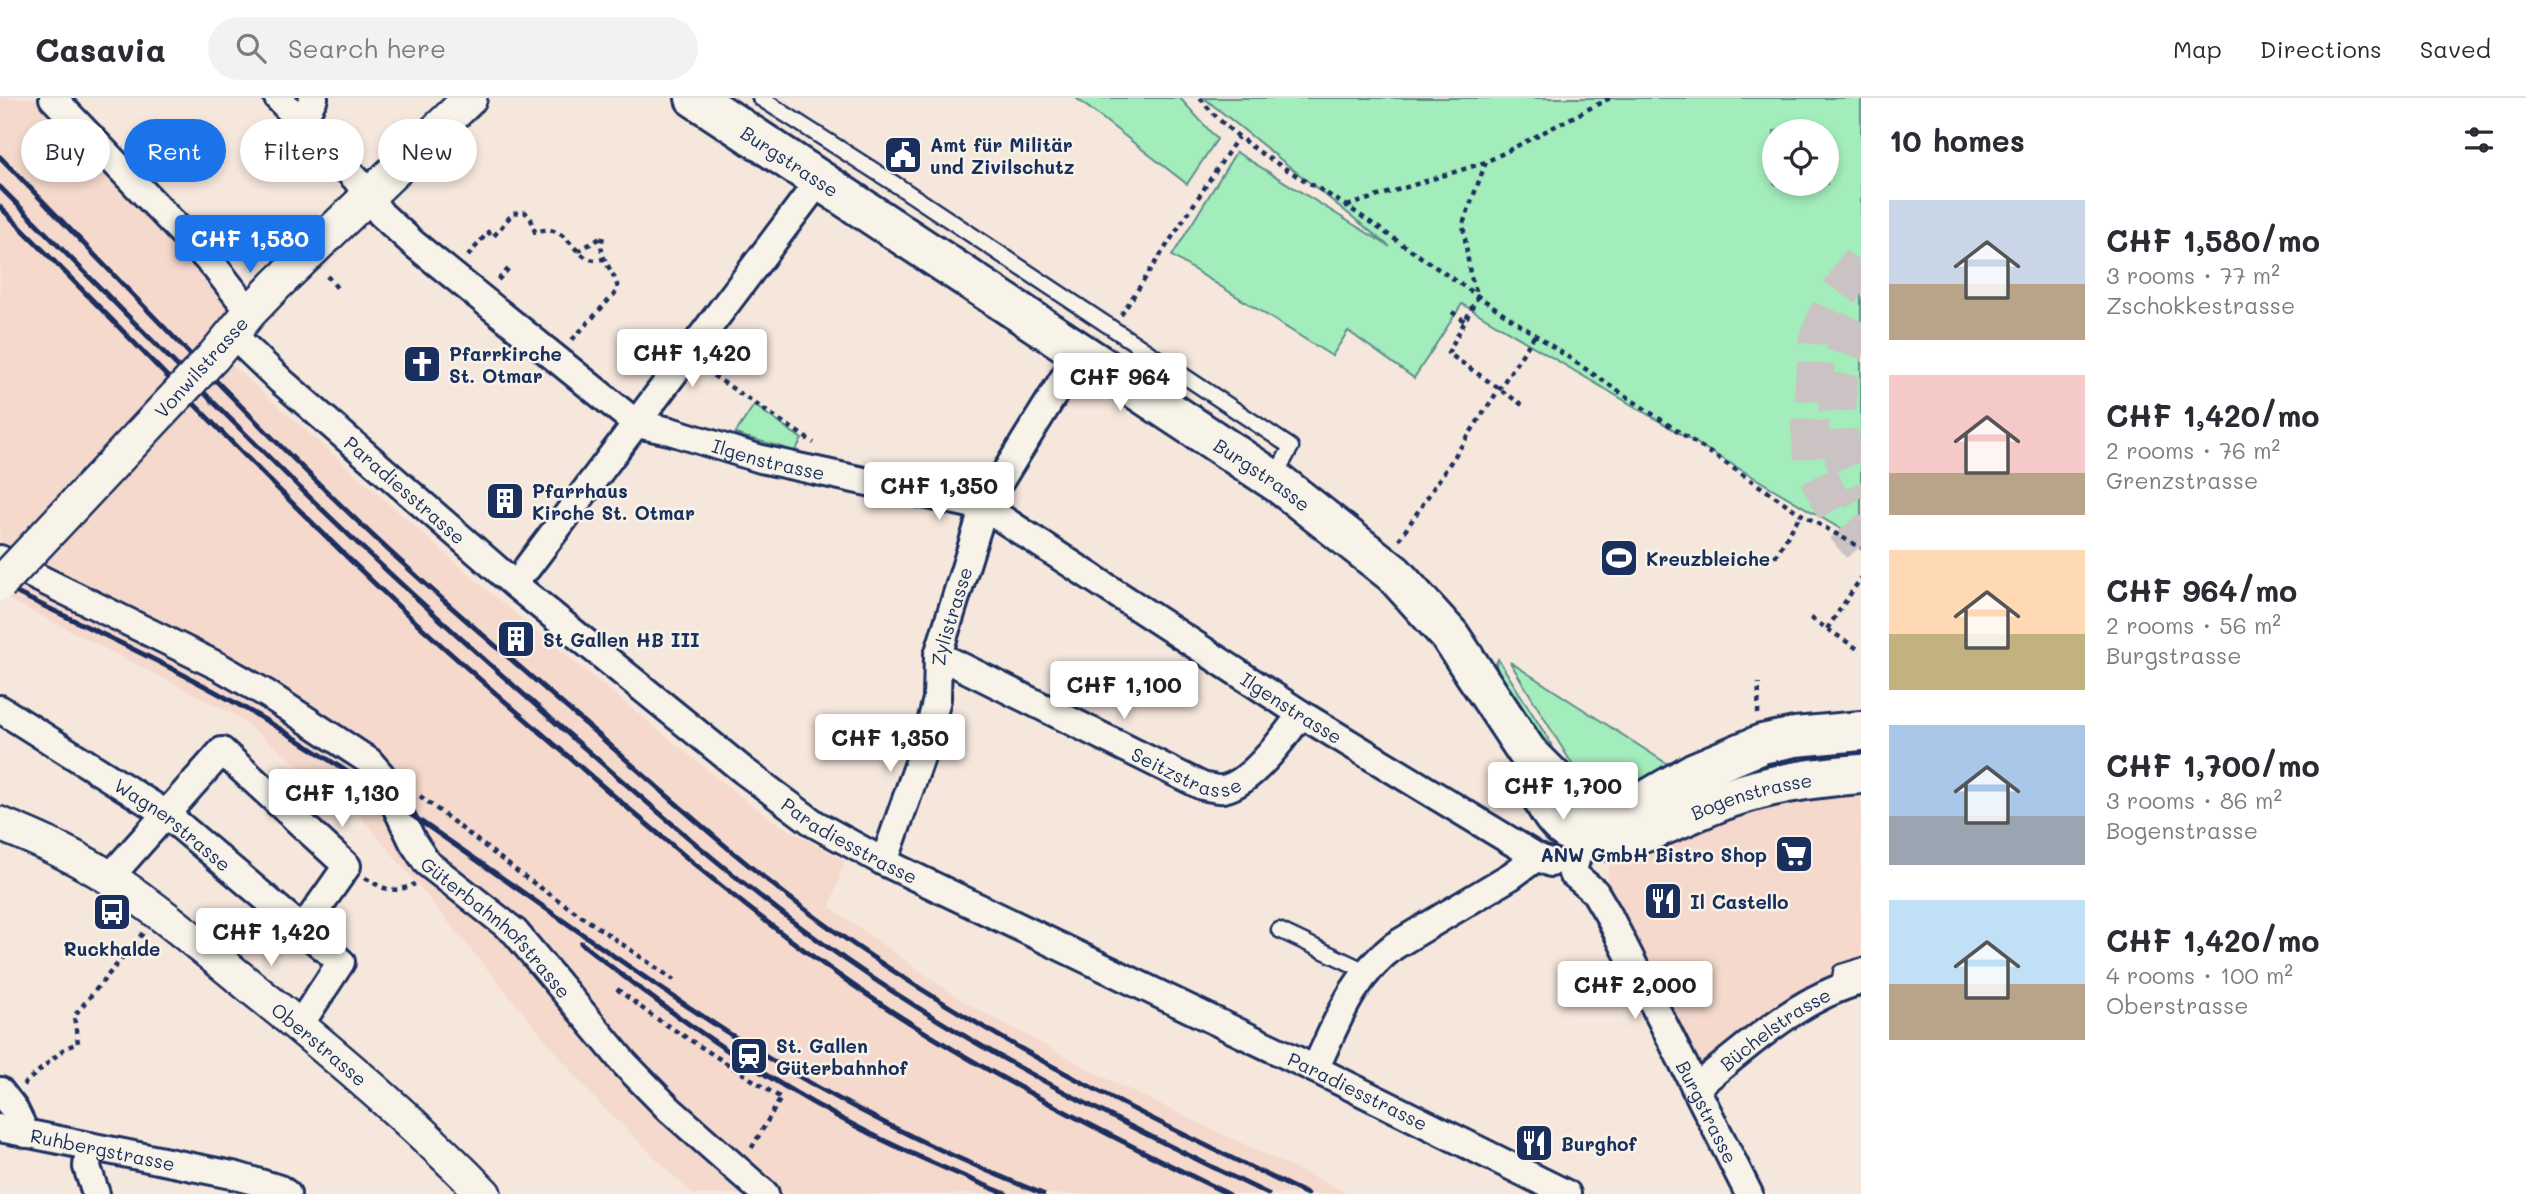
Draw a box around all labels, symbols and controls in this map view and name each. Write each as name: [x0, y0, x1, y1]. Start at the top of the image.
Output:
search box: [208, 17, 698, 80]
text: Casavia: [35, 27, 166, 70]
icon: search: [232, 29, 270, 67]
text: Search here: [288, 31, 446, 65]
text: Map: [2173, 33, 2222, 64]
text: Directions: [2260, 33, 2382, 64]
text: Saved: [2420, 33, 2491, 64]
chip: Buy: [21, 119, 110, 182]
chip: Rent: [124, 119, 226, 182]
chip: Filters: [240, 119, 364, 182]
chip: New: [378, 119, 477, 182]
map controls: [1762, 119, 1839, 196]
button: locate: [1762, 119, 1839, 196]
street label: Burgstrasse: [736, 120, 844, 202]
text: 10 homes: [1889, 120, 2025, 160]
icon: filters: [2460, 121, 2498, 159]
place label: Amt für Militär und Zivilschutz: [930, 132, 1075, 179]
public building icon: Amt für Militär und Zivilschutz: [882, 134, 924, 176]
pin: CHF 1,580: [170, 216, 330, 275]
text: CHF 1,580/mo: [2106, 220, 2320, 260]
text: CHF 1,580: [191, 223, 309, 253]
icon: home: [1945, 228, 2029, 312]
text: 3 rooms · 77 m²: [2106, 260, 2280, 290]
text: Zschokkestrasse: [2106, 290, 2295, 320]
street label: Vonwilstrasse: [149, 311, 253, 423]
pin: CHF 1,420: [612, 330, 772, 389]
text: CHF 1,420: [633, 337, 751, 367]
place label: Pfarrkirche St. Otmar: [449, 341, 562, 388]
church icon: Pfarrkirche St. Otmar: [401, 343, 443, 385]
pin: CHF 964: [1055, 354, 1185, 413]
text: CHF 964: [1070, 361, 1170, 391]
text: CHF 1,420/mo: [2106, 395, 2320, 435]
icon: home: [1945, 403, 2029, 487]
street label: Paradiesstrasse: [340, 430, 471, 549]
street label: Ilgenstrasse: [709, 432, 827, 485]
street label: Burgstrasse: [1210, 432, 1316, 516]
text: 2 rooms · 76 m²: [2106, 435, 2280, 465]
pin: CHF 1,350: [859, 462, 1019, 522]
text: Grenzstrasse: [2106, 465, 2258, 495]
text: CHF 1,350: [880, 470, 998, 500]
place label: Pfarrhaus Kirche St. Otmar: [532, 478, 695, 525]
building icon: Pfarrhaus Kirche St. Otmar: [484, 480, 526, 522]
sports icon: Kreuzbleiche: [1598, 537, 1640, 579]
place label: Kreuzbleiche: [1646, 546, 1770, 571]
street label: Zylistrasse: [925, 564, 977, 666]
text: CHF 964/mo: [2106, 570, 2297, 610]
icon: home: [1945, 578, 2029, 662]
text: 2 rooms · 56 m²: [2106, 610, 2281, 640]
building icon: St Gallen HB III: [495, 618, 537, 660]
place label: St Gallen HB III: [543, 627, 700, 652]
text: Burgstrasse: [2106, 640, 2242, 670]
pin: CHF 1,100: [1044, 662, 1204, 721]
street label: Ilgenstrasse: [1236, 666, 1347, 749]
text: CHF 1,100: [1066, 669, 1182, 699]
pin: CHF 1,350: [810, 714, 970, 774]
text: CHF 1,350: [831, 722, 949, 752]
street label: Seitzstrasse: [1128, 741, 1246, 802]
text: CHF 1,700/mo: [2106, 745, 2320, 785]
icon: home: [1945, 753, 2029, 837]
pin: CHF 1,700: [1483, 762, 1643, 822]
street label: Bogenstrasse: [1687, 766, 1814, 825]
pin: CHF 1,130: [262, 770, 422, 829]
text: CHF 1,700: [1504, 770, 1622, 800]
street label: Wagnerstrasse: [110, 772, 237, 876]
text: CHF 1,130: [285, 777, 399, 807]
text: 3 rooms · 86 m²: [2106, 785, 2282, 815]
street label: Paradiesstrasse: [777, 791, 922, 889]
text: Bogenstrasse: [2106, 815, 2258, 845]
supermarket icon: ANW GmbH Bistro Shop: [1773, 833, 1815, 875]
place label: ANW GmbH Bistro Shop: [1540, 842, 1767, 867]
street label: Güterbahnhofstrasse: [416, 851, 577, 1003]
restaurant icon: Il Castello: [1642, 880, 1684, 922]
place label: Il Castello: [1690, 889, 1789, 914]
bus stop icon: Ruckhalde: [91, 891, 133, 933]
pin: CHF 1,420: [191, 908, 351, 968]
text: CHF 1,420: [212, 916, 330, 946]
text: CHF 1,420/mo: [2106, 920, 2320, 960]
icon: home: [1945, 928, 2029, 1012]
place label: Ruckhalde: [64, 936, 160, 961]
text: 4 rooms · 100 m²: [2106, 960, 2293, 990]
pin: CHF 2,000: [1555, 962, 1715, 1021]
text: CHF 2,000: [1574, 969, 1696, 999]
street label: Büchelstrasse: [1714, 981, 1834, 1076]
text: Oberstrasse: [2106, 990, 2248, 1020]
street label: Oberstrasse: [267, 996, 373, 1091]
place label: St. Gallen Güterbahnhof: [776, 1033, 908, 1080]
station icon: St. Gallen Güterbahnhof: [728, 1035, 770, 1077]
street label: Paradiesstrasse: [1284, 1045, 1432, 1136]
street label: Burgstrasse: [1671, 1056, 1744, 1167]
street label: Ruhbergstrasse: [28, 1122, 177, 1176]
restaurant icon: Burghof: [1513, 1122, 1555, 1164]
place label: Burghof: [1561, 1131, 1637, 1156]

